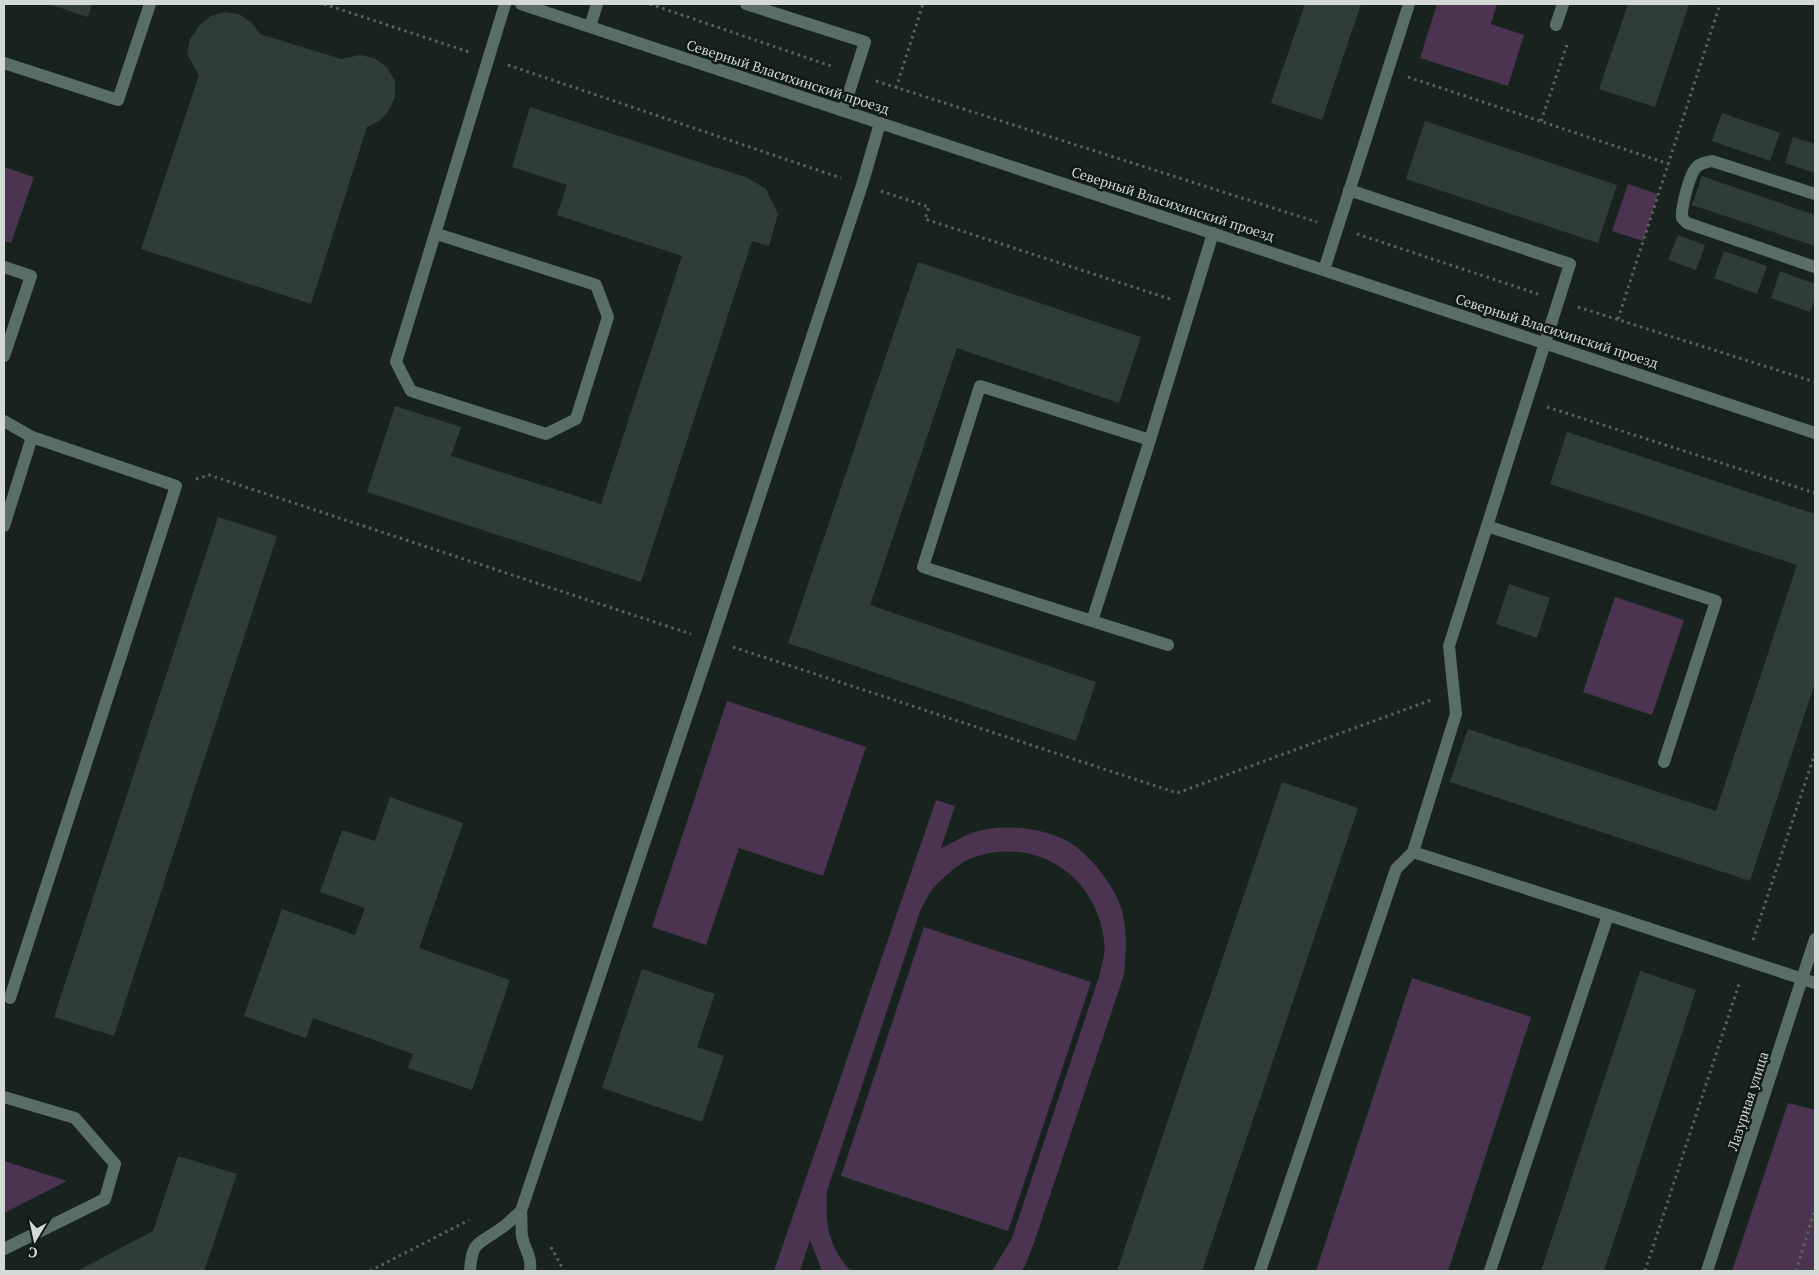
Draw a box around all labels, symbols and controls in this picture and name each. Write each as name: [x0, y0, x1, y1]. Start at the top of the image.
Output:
street label: Северный Власихинский проезд: [684, 35, 892, 118]
street label: Северный Власихинский проезд: [1069, 162, 1277, 245]
street label: Северный Власихинский проезд: [1453, 289, 1661, 372]
street label: Лазурная улица: [1722, 1049, 1772, 1154]
north arrow: [10, 1215, 60, 1265]
text: С: [27, 1243, 39, 1263]

